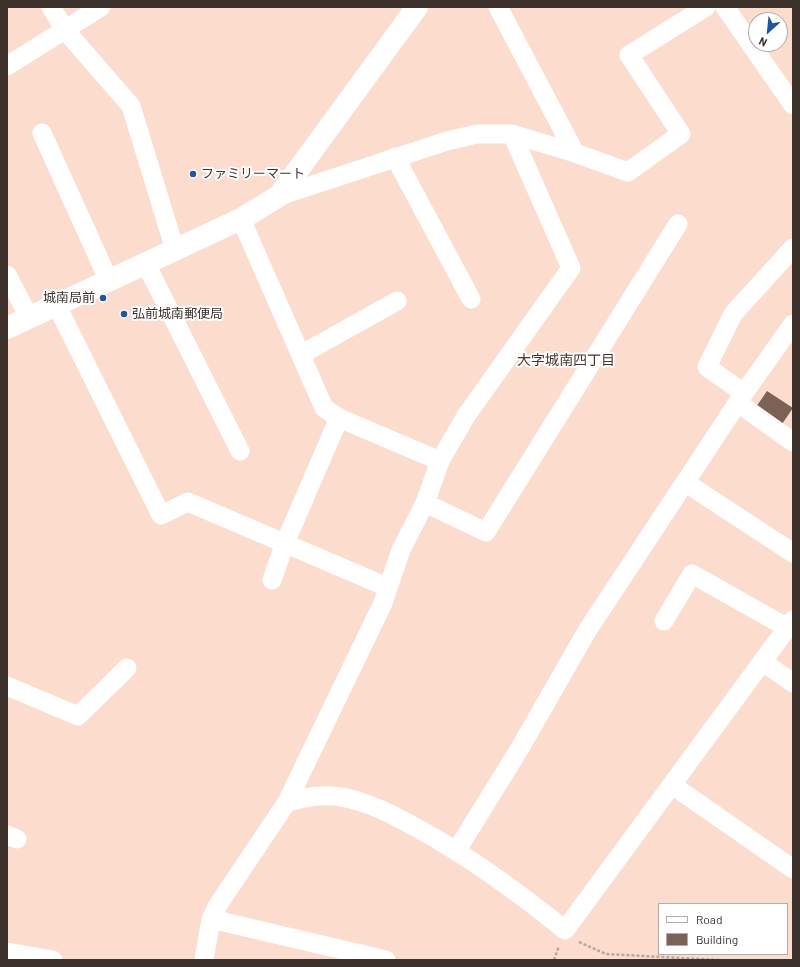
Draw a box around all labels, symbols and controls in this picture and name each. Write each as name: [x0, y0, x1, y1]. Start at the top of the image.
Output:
north arrow: [748, 12, 788, 52]
text: N: [757, 35, 769, 50]
place label: ファミリーマート: [201, 166, 305, 182]
marker: ファミリーマート: [188, 169, 198, 179]
place label: 城南局前: [43, 290, 95, 306]
marker: 城南局前: [98, 293, 108, 303]
place label: 弘前城南郵便局: [132, 306, 223, 322]
marker: 弘前城南郵便局: [119, 309, 129, 319]
district label: 大字城南四丁目: [517, 352, 615, 368]
legend: [658, 903, 788, 955]
text: Road: [696, 912, 723, 926]
text: Building: [696, 932, 738, 946]

